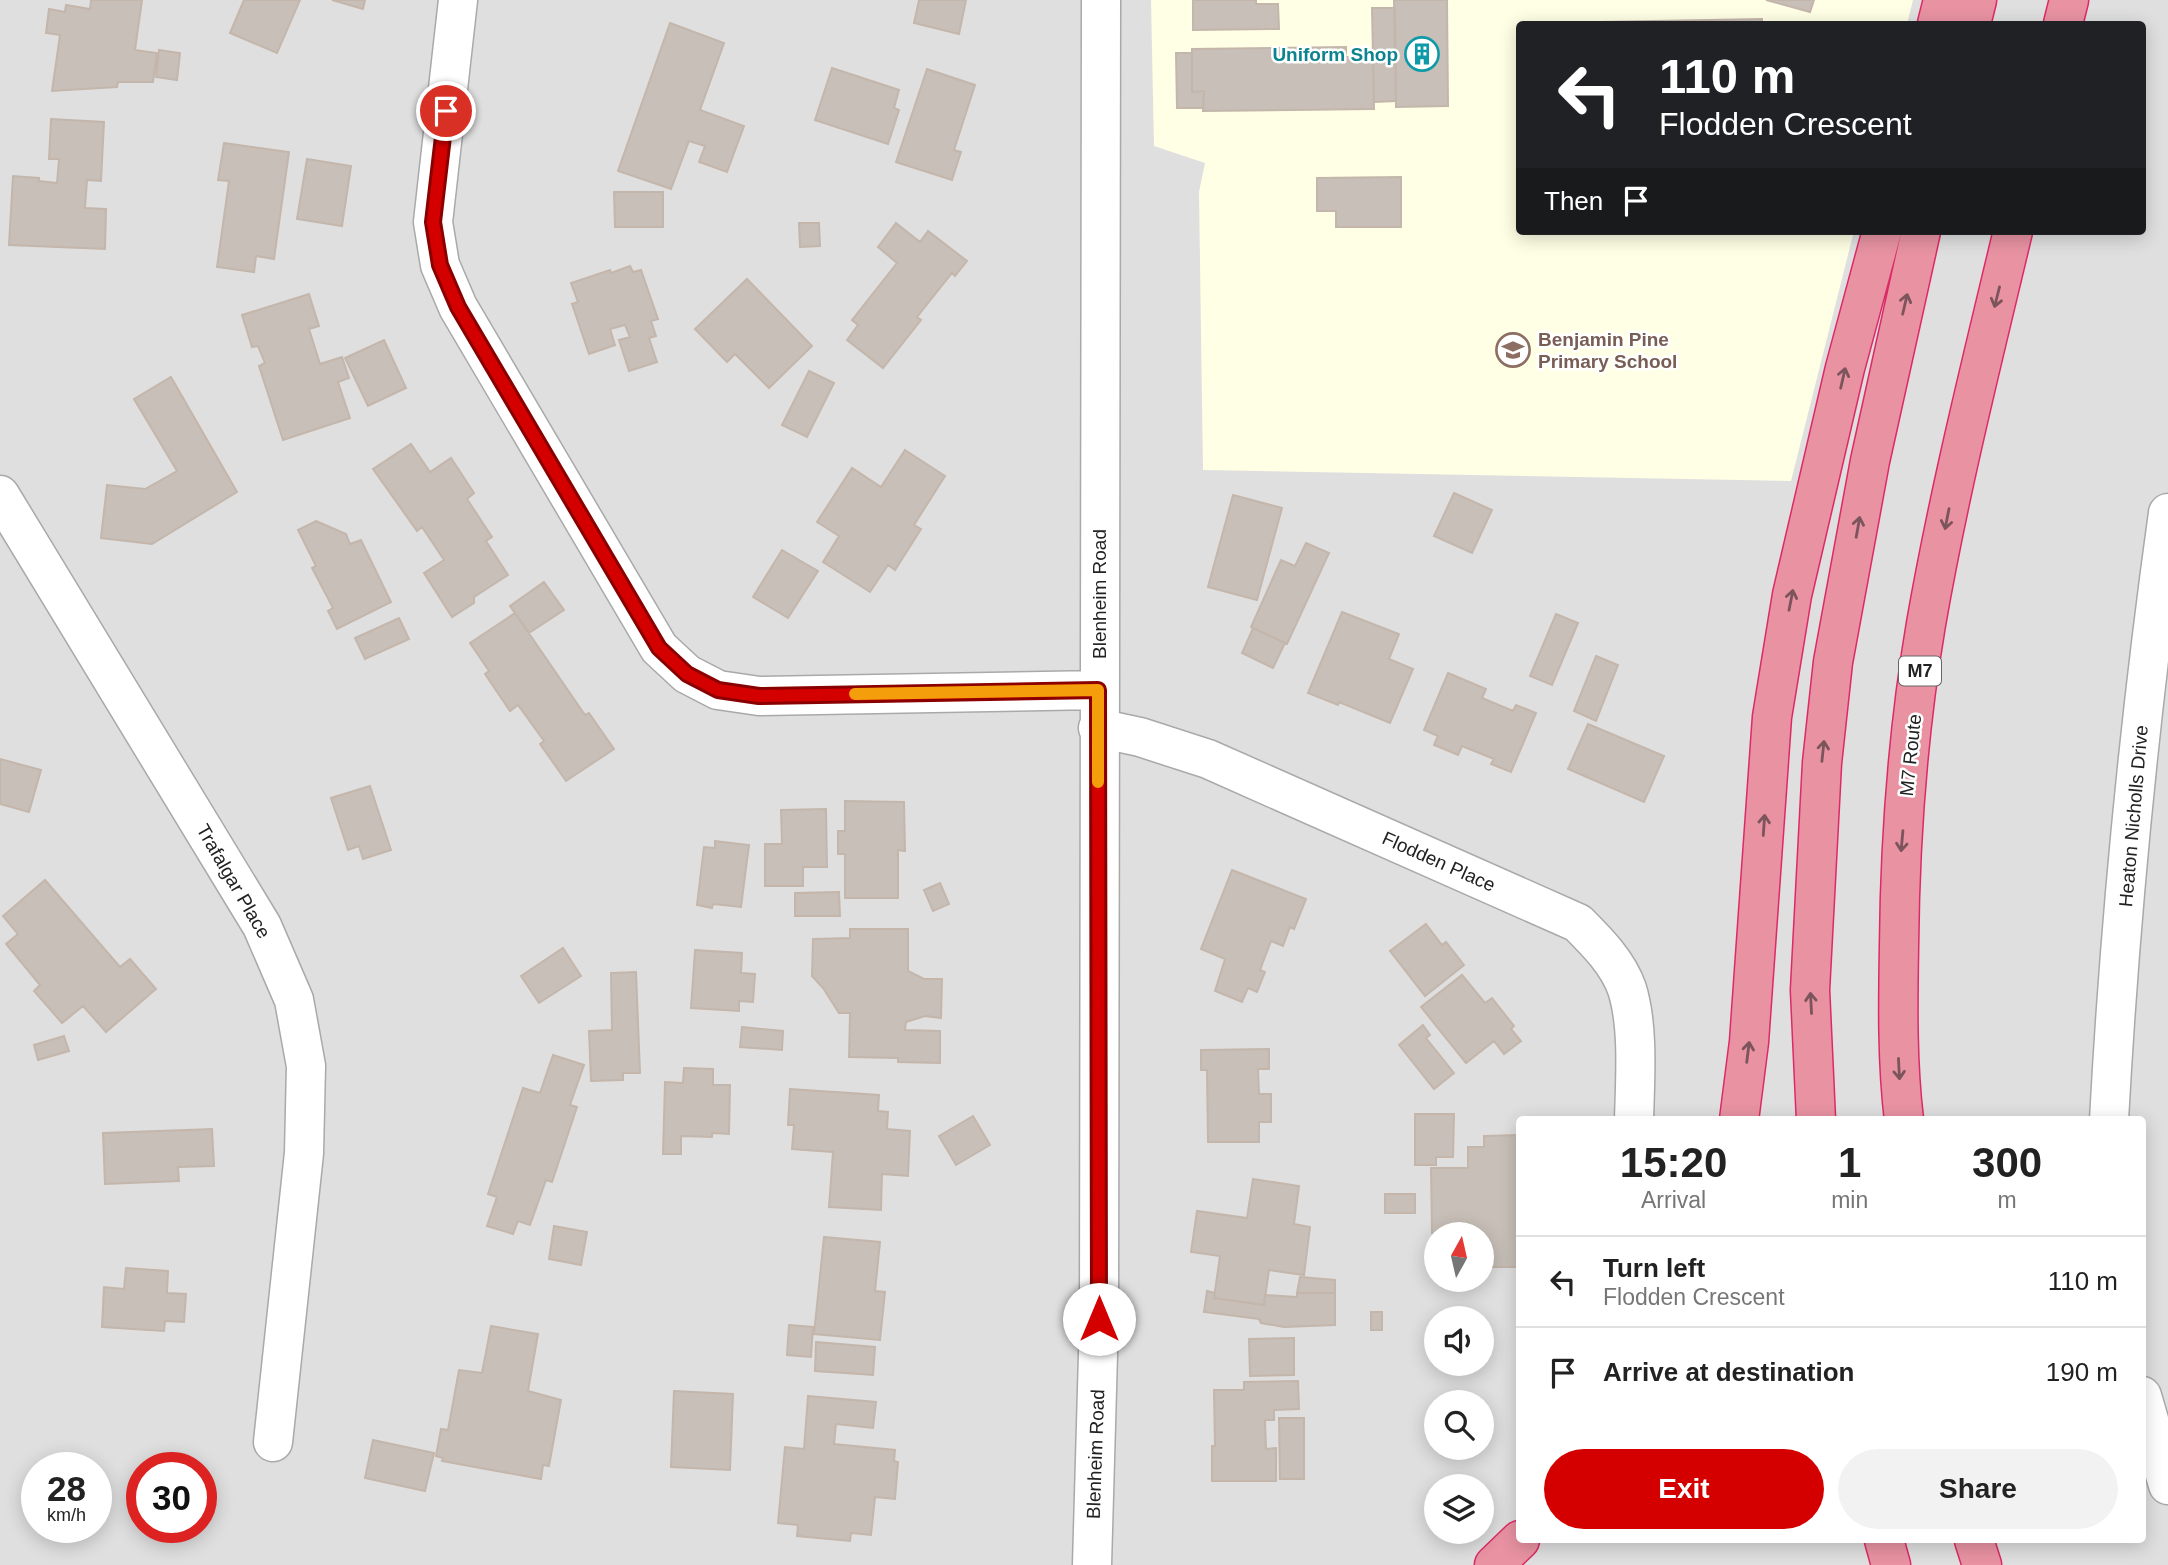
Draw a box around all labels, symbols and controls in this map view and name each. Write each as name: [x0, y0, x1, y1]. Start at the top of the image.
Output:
building icon: Uniform Shop: [1403, 35, 1441, 73]
place label: Uniform Shop: [1272, 44, 1398, 65]
icon: left: [1544, 49, 1635, 140]
text: 110 m: [1659, 49, 1795, 103]
pin: [416, 81, 476, 141]
icon: arrive: [427, 92, 465, 130]
text: Flodden Crescent: [1659, 106, 1912, 142]
icon: arrive: [1617, 182, 1655, 220]
text: Then: [1544, 186, 1603, 216]
one-way arrow: [1990, 285, 2003, 308]
one-way arrow: [1898, 293, 1912, 316]
place label: Benjamin Pine Primary School: [1538, 329, 1677, 372]
school or university icon: Benjamin Pine Primary School: [1494, 331, 1532, 369]
one-way arrow: [1836, 367, 1850, 390]
one-way arrow: [1940, 507, 1954, 530]
one-way arrow: [1852, 516, 1865, 539]
street label: Blenheim Road: [1089, 529, 1110, 659]
one-way arrow: [1785, 589, 1799, 612]
road number: M7: [1899, 656, 1941, 686]
street label: M7 Route: [1896, 713, 1925, 797]
street label: Heaton Nicholls Drive: [2115, 724, 2152, 908]
one-way arrow: [1817, 740, 1830, 763]
one-way arrow: [1758, 815, 1771, 837]
street label: Trafalgar Place: [192, 821, 275, 942]
street label: Flodden Place: [1379, 827, 1499, 896]
one-way arrow: [1895, 829, 1908, 852]
one-way arrow: [1804, 992, 1817, 1015]
one-way arrow: [1741, 1041, 1754, 1064]
one-way arrow: [1892, 1057, 1905, 1080]
text: 15:20: [1620, 1139, 1727, 1186]
text: 1: [1838, 1139, 1861, 1186]
text: 300: [1972, 1139, 2042, 1186]
text: Arrival: [1641, 1187, 1706, 1213]
text: min: [1831, 1187, 1868, 1213]
text: m: [1998, 1187, 2017, 1213]
north arrow: [1424, 1222, 1494, 1292]
map controls: [1424, 1222, 1494, 1544]
text: Turn left: [1603, 1253, 1705, 1283]
icon: left: [1544, 1263, 1582, 1301]
text: 110 m: [2048, 1266, 2118, 1296]
position arrow: [1062, 1282, 1136, 1356]
text: Flodden Crescent: [1603, 1284, 1785, 1310]
button: sound: [1424, 1306, 1494, 1376]
icon: arrive: [1544, 1354, 1582, 1392]
text: Arrive at destination: [1603, 1357, 1854, 1387]
text: 190 m: [2046, 1357, 2118, 1387]
street label: Blenheim Road: [1083, 1389, 1108, 1519]
button: search: [1424, 1390, 1494, 1460]
button: Exit: [1544, 1449, 1824, 1529]
button: Share: [1838, 1449, 2118, 1529]
speed limit sign: 30: [126, 1452, 217, 1543]
text: 28: [47, 1469, 86, 1508]
button: layers: [1424, 1474, 1494, 1544]
text: km/h: [47, 1505, 86, 1525]

